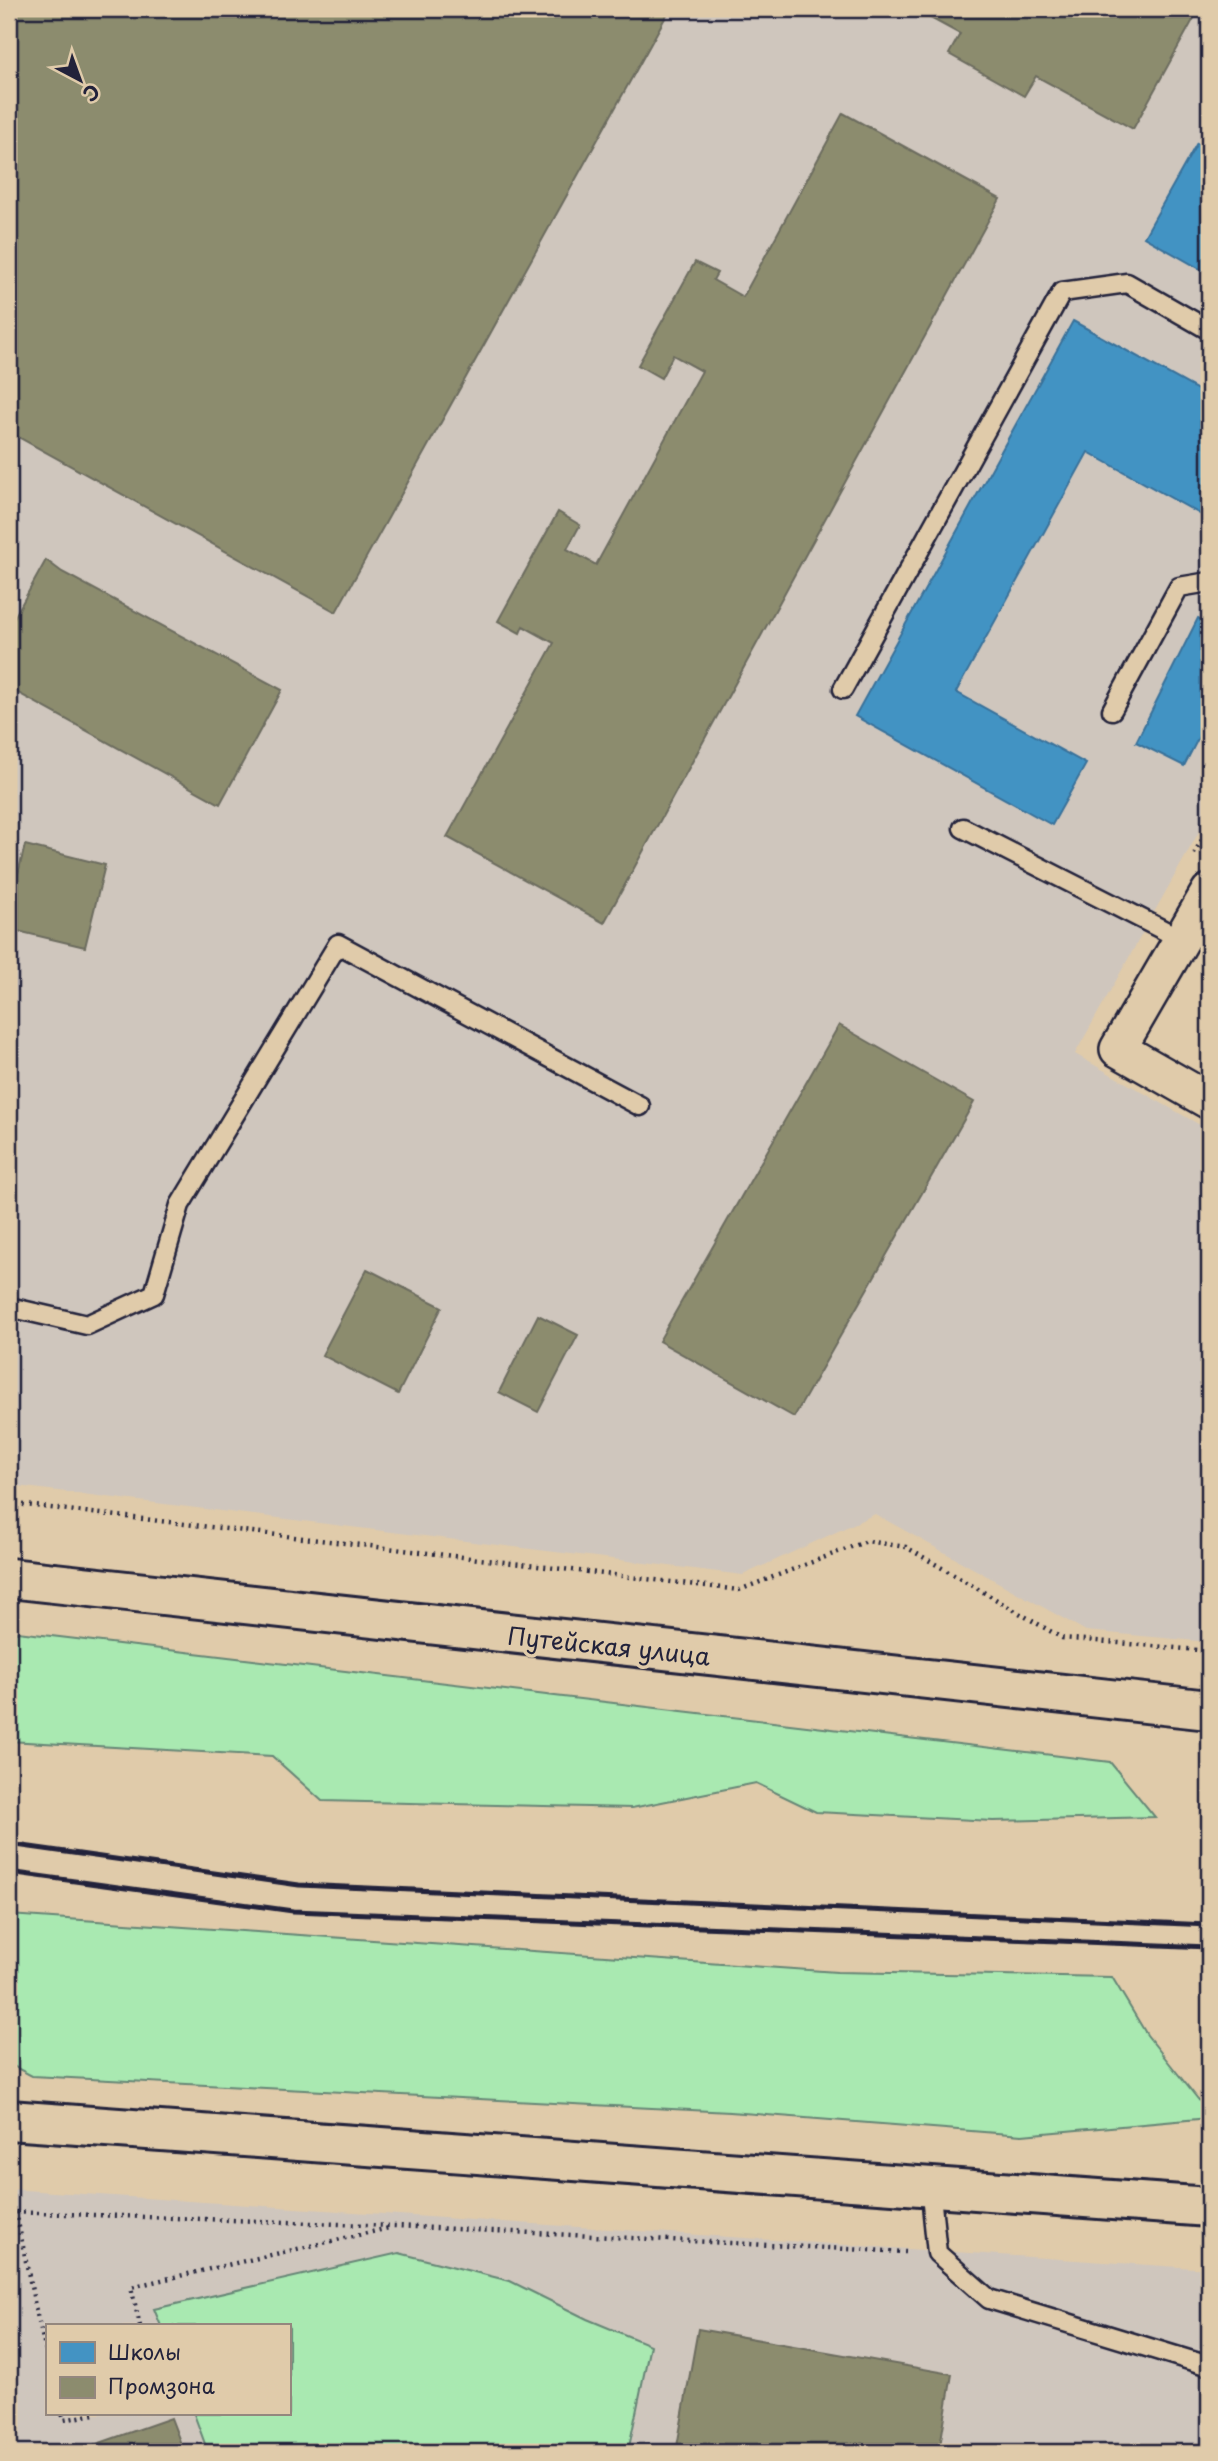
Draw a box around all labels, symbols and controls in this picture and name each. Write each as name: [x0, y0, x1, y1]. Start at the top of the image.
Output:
north arrow: [46, 46, 116, 116]
text: С: [77, 78, 106, 109]
street label: Путейская улица: [506, 1616, 712, 1674]
legend: [46, 2324, 290, 2416]
text: Школы: [108, 2335, 181, 2367]
text: Промзона: [108, 2369, 215, 2401]

